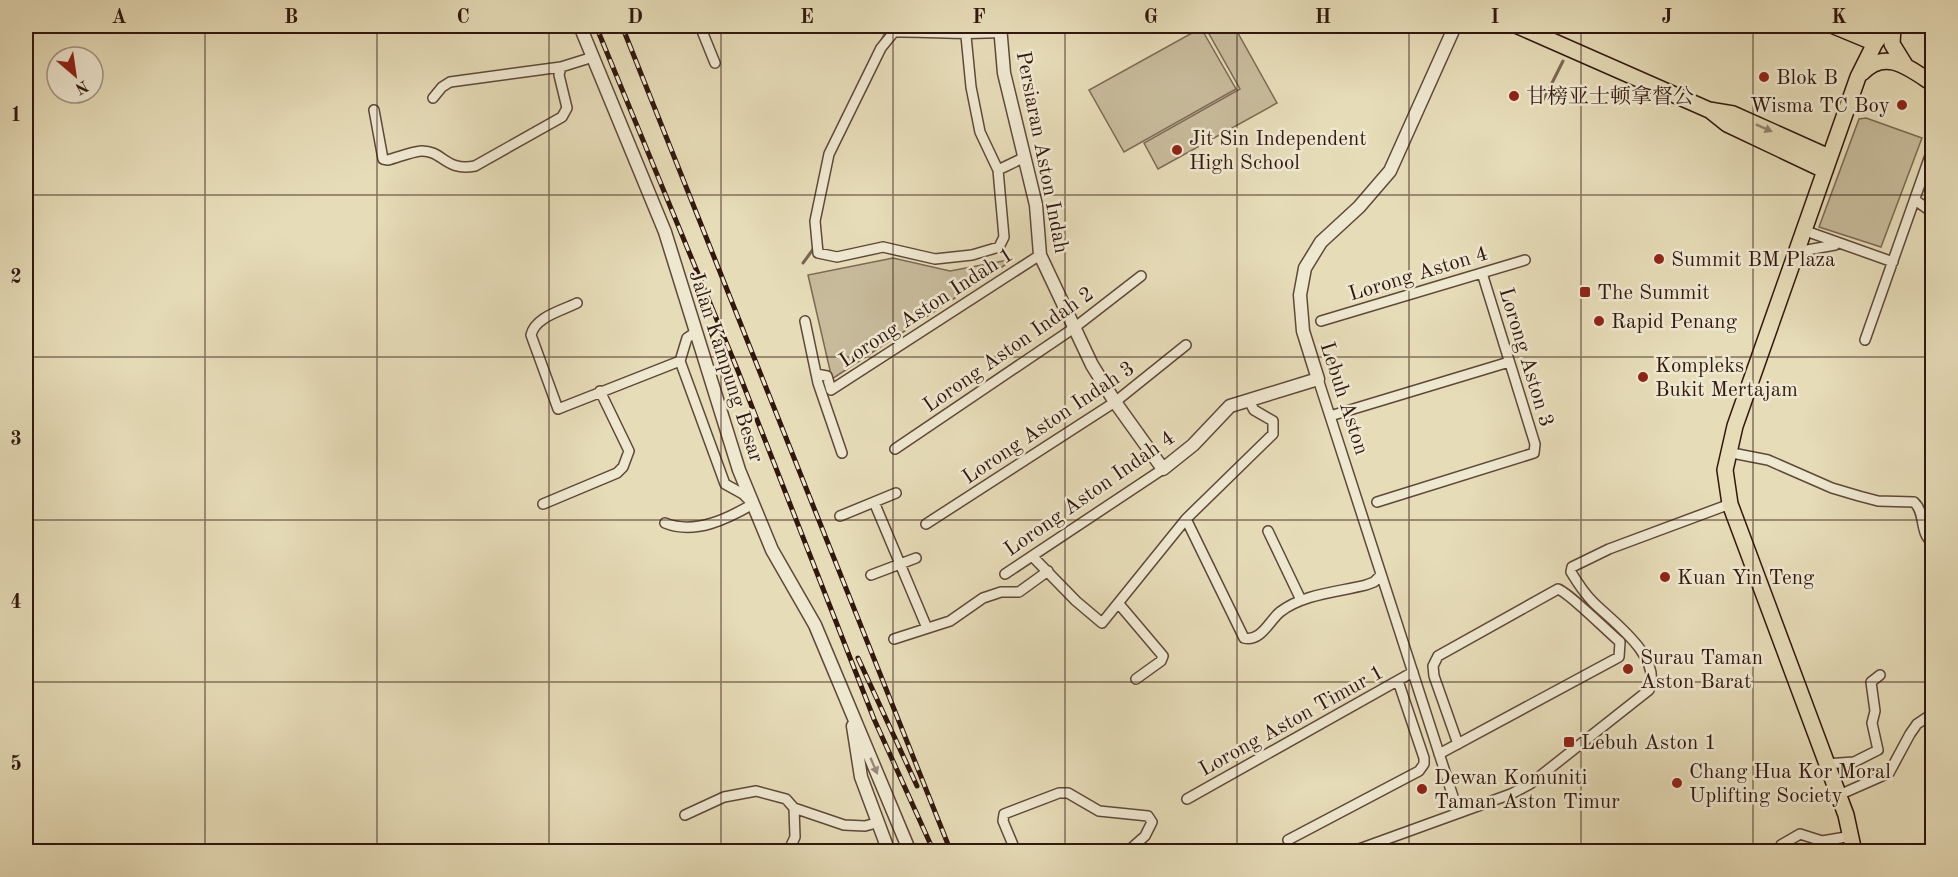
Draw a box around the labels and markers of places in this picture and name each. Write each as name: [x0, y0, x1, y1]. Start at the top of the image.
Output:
place label: Blok B: [1776, 68, 1838, 89]
marker: Blok B: [1757, 70, 1771, 84]
place label: 甘榜亚士顿拿督公: [1526, 85, 1694, 108]
marker: 甘榜亚士顿拿督公: [1507, 89, 1521, 103]
place label: Wisma TC Boy: [1750, 96, 1890, 117]
marker: Wisma TC Boy: [1895, 98, 1909, 112]
place label: Jit Sin Independent High School: [1189, 129, 1367, 174]
marker: Jit Sin Independent High School: [1170, 143, 1184, 157]
place label: Summit BM Plaza: [1671, 250, 1835, 271]
marker: Summit BM Plaza: [1652, 252, 1666, 266]
place label: The Summit: [1597, 283, 1710, 304]
marker: The Summit: [1578, 285, 1592, 299]
place label: Rapid Penang: [1611, 312, 1738, 333]
marker: Rapid Penang: [1592, 314, 1606, 328]
place label: Kompleks Bukit Mertajam: [1655, 356, 1798, 401]
marker: Kompleks Bukit Mertajam: [1636, 370, 1650, 384]
place label: Kuan Yin Teng: [1677, 568, 1815, 589]
marker: Kuan Yin Teng: [1658, 570, 1672, 584]
place label: Surau Taman Aston Barat: [1640, 648, 1763, 693]
marker: Surau Taman Aston Barat: [1621, 662, 1635, 676]
place label: Lebuh Aston 1: [1581, 733, 1716, 754]
marker: Lebuh Aston 1: [1562, 735, 1576, 749]
place label: Chang Hua Kor Moral Uplifting Society: [1689, 762, 1891, 807]
place label: Dewan Komuniti Taman Aston Timur: [1434, 768, 1620, 813]
marker: Chang Hua Kor Moral Uplifting Society: [1670, 776, 1684, 790]
marker: Dewan Komuniti Taman Aston Timur: [1415, 782, 1429, 796]

